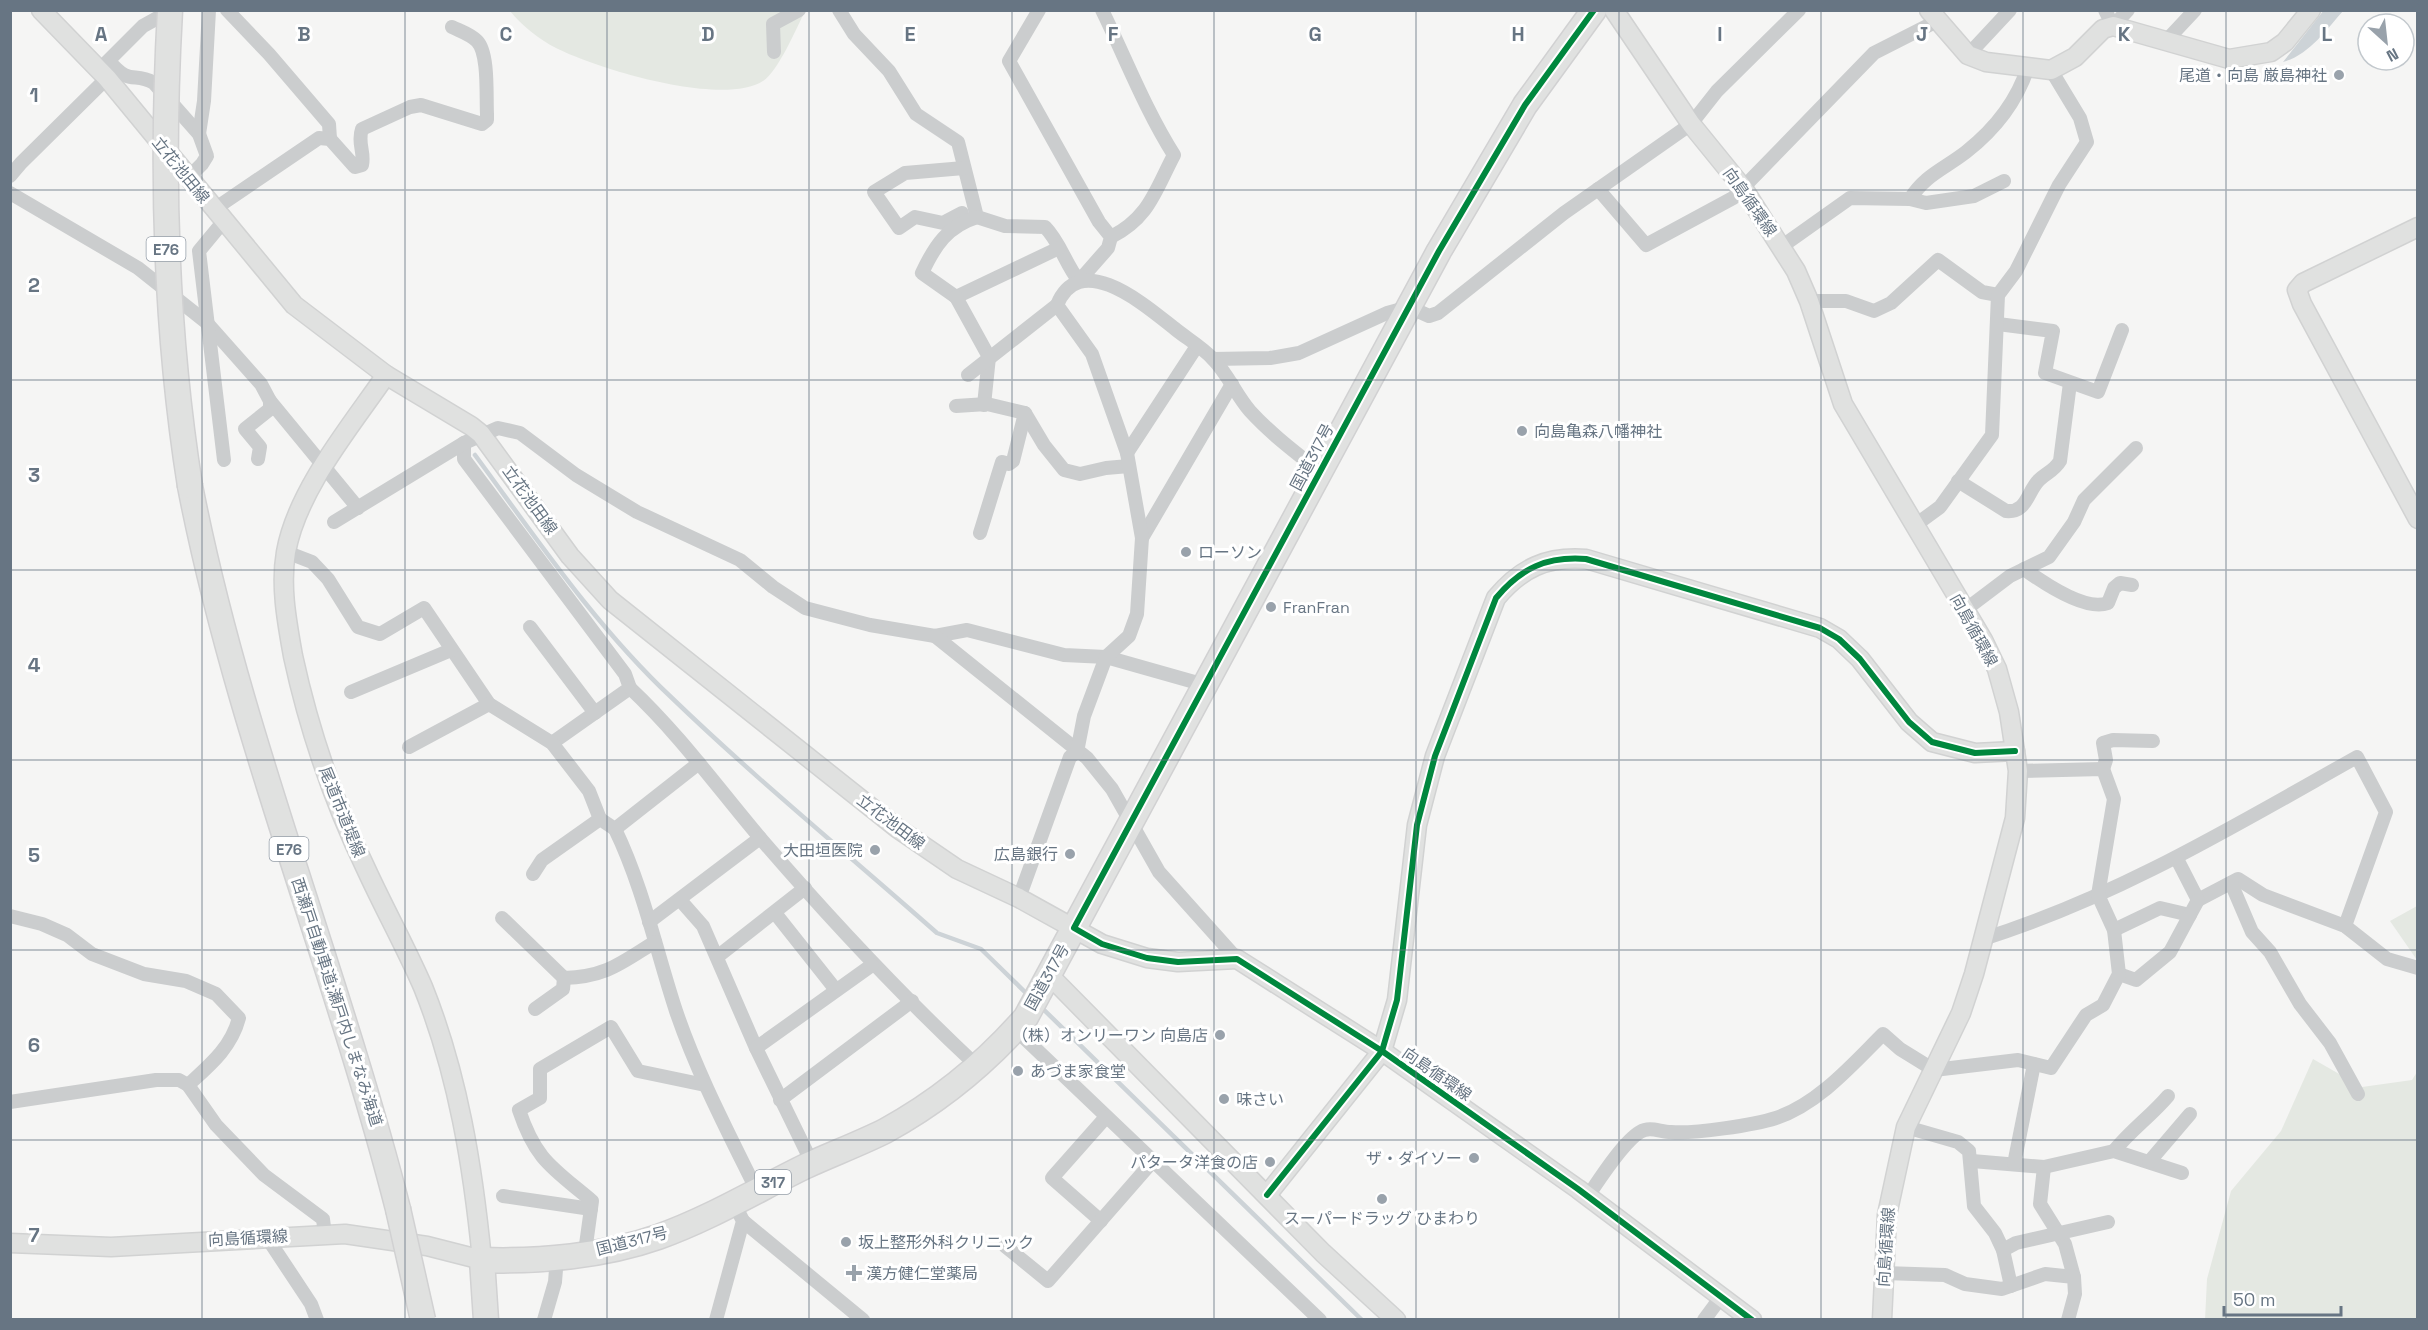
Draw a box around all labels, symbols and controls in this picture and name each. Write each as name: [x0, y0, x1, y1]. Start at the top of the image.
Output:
north arrow: [2356, 12, 2416, 72]
text: A: [95, 21, 108, 47]
text: B: [297, 21, 311, 47]
text: C: [500, 21, 513, 47]
text: D: [701, 21, 715, 47]
text: E: [904, 21, 916, 47]
text: F: [1108, 21, 1119, 47]
text: G: [1308, 21, 1322, 47]
text: H: [1511, 21, 1525, 47]
text: I: [1717, 21, 1723, 47]
text: J: [1916, 21, 1928, 47]
text: K: [2118, 21, 2131, 47]
text: L: [2322, 21, 2333, 47]
text: N: [2383, 43, 2402, 67]
place label: 尾道・向島 厳島神社: [2179, 65, 2327, 86]
marker: 尾道・向島 厳島神社: [2332, 68, 2346, 82]
text: 1: [29, 82, 39, 108]
street label: 立花池田線: [148, 132, 214, 208]
street label: 向島循環線: [1718, 163, 1782, 241]
road number: E76: [146, 237, 186, 261]
text: 2: [28, 272, 40, 298]
street label: 国道317号: [1286, 420, 1338, 494]
place label: 向島亀森八幡神社: [1534, 421, 1662, 442]
marker: 向島亀森八幡神社: [1515, 424, 1529, 438]
street label: 立花池田線: [498, 461, 562, 539]
text: 3: [28, 462, 40, 488]
place label: ローソン: [1198, 542, 1262, 563]
marker: ローソン: [1179, 545, 1193, 559]
street label: 向島循環線: [1945, 590, 2003, 670]
place label: FranFran: [1283, 597, 1350, 618]
marker: FranFran: [1264, 600, 1278, 614]
text: 4: [28, 652, 41, 678]
street label: 尾道市道堤線: [314, 764, 370, 860]
street label: 立花池田線: [853, 790, 929, 854]
road number: E76: [270, 837, 308, 861]
place label: 大田垣医院: [783, 840, 863, 861]
text: 5: [28, 842, 40, 868]
marker: 大田垣医院: [868, 843, 882, 857]
place label: 広島銀行: [994, 844, 1058, 865]
marker: 広島銀行: [1063, 847, 1077, 861]
street label: 西瀬戸自動車道;瀬戸内しまなみ海道: [287, 875, 387, 1129]
street label: 国道317号: [1020, 940, 1074, 1014]
place label: （株）オンリーワン 向島店: [1012, 1025, 1208, 1046]
marker: （株）オンリーワン 向島店: [1213, 1028, 1227, 1042]
text: 6: [28, 1032, 40, 1058]
street label: 向島循環線: [1398, 1042, 1476, 1106]
place label: あづま家食堂: [1030, 1061, 1126, 1082]
marker: あづま家食堂: [1011, 1064, 1025, 1078]
place label: 味さい: [1236, 1089, 1284, 1110]
marker: 味さい: [1217, 1092, 1231, 1106]
place label: ザ・ダイソー: [1366, 1148, 1462, 1169]
marker: ザ・ダイソー: [1467, 1151, 1481, 1165]
place label: パタータ洋食の店: [1130, 1152, 1258, 1173]
marker: パタータ洋食の店: [1263, 1155, 1277, 1169]
road number: 317: [755, 1170, 791, 1194]
marker: スーパードラッグ ひまわり: [1375, 1192, 1389, 1206]
street label: 向島循環線: [1873, 1206, 1899, 1288]
place label: スーパードラッグ ひまわり: [1284, 1208, 1480, 1229]
text: 7: [28, 1222, 40, 1248]
street label: 国道317号: [594, 1222, 670, 1260]
street label: 向島循環線: [207, 1225, 289, 1251]
place label: 坂上整形外科クリニック: [858, 1232, 1034, 1253]
marker: 坂上整形外科クリニック: [839, 1235, 853, 1249]
place label: 漢方健仁堂薬局: [866, 1263, 978, 1284]
marker: 漢方健仁堂薬局: [847, 1266, 861, 1280]
scale bar: [2224, 1279, 2341, 1317]
text: 50 m: [2233, 1288, 2275, 1311]

